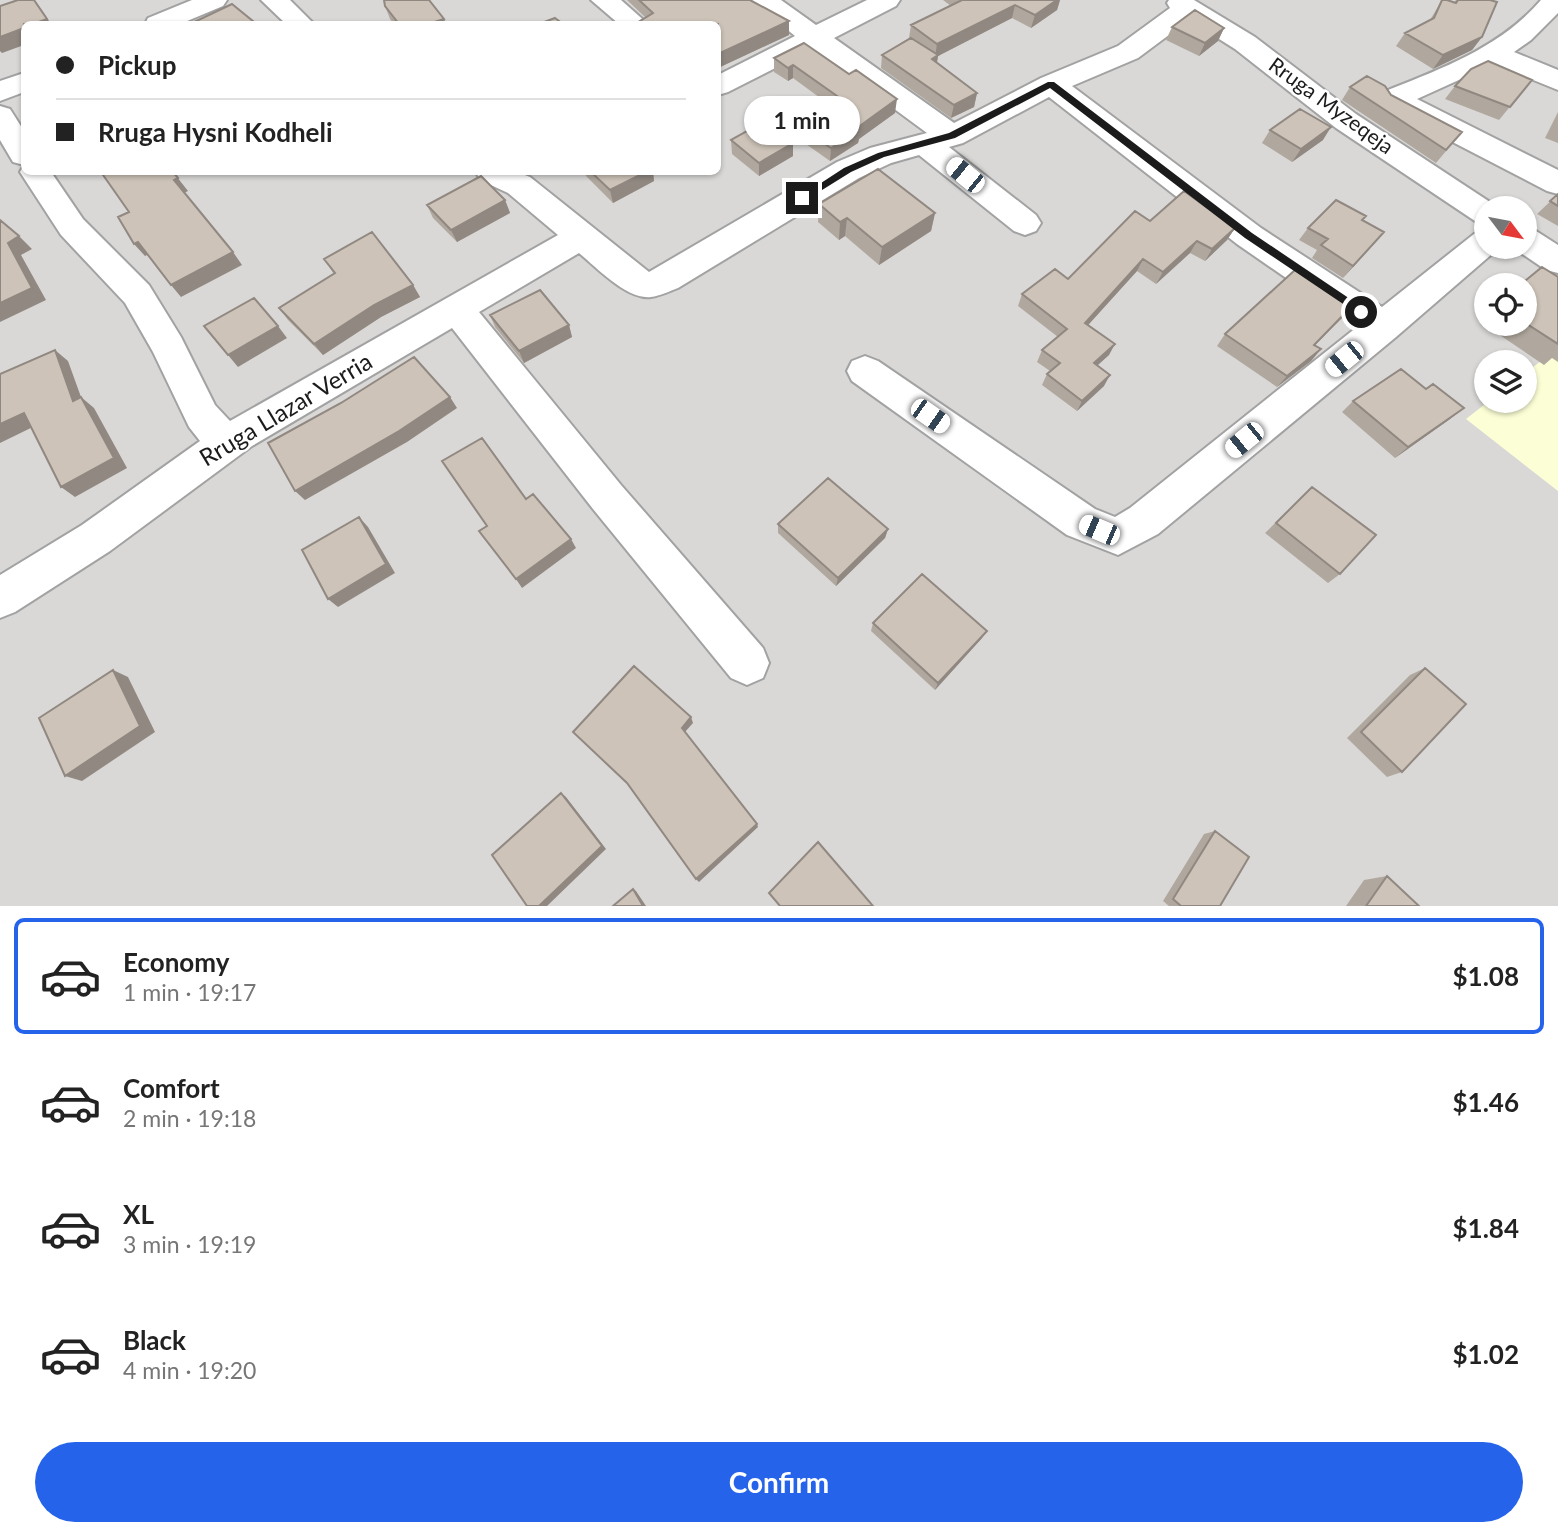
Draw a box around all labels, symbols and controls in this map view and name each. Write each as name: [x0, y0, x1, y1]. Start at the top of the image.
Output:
text: Pickup: [98, 49, 177, 81]
street label: Rruga Myzeqeja: [1265, 51, 1399, 158]
callout: 1 min: [744, 96, 860, 146]
text: 1 min: [773, 106, 831, 134]
text: Rruga Hysni Kodheli: [98, 116, 333, 148]
car: [943, 154, 988, 196]
route end: [786, 182, 818, 214]
north arrow: [1474, 196, 1536, 259]
map controls: [1474, 196, 1537, 413]
button: locate: [1474, 273, 1537, 336]
route start: [1345, 296, 1377, 328]
car: [1322, 338, 1367, 380]
street label: Rruga Llazar Verria: [194, 346, 377, 472]
button: layers: [1474, 350, 1537, 413]
car: [907, 395, 954, 437]
car: [1222, 419, 1267, 461]
car: [1076, 512, 1123, 548]
icon: car: [39, 945, 102, 1008]
text: Economy: [123, 946, 229, 978]
text: $1.08: [1453, 960, 1519, 992]
text: 1 min · 19:17: [123, 978, 256, 1006]
icon: car: [39, 1071, 102, 1134]
text: Comfort: [123, 1072, 220, 1104]
text: $1.46: [1453, 1086, 1519, 1118]
text: 2 min · 19:18: [123, 1104, 256, 1132]
icon: car: [39, 1197, 102, 1260]
text: XL: [123, 1198, 154, 1230]
text: $1.84: [1453, 1212, 1519, 1244]
text: 3 min · 19:19: [123, 1230, 256, 1258]
icon: car: [39, 1323, 102, 1386]
text: Black: [123, 1324, 186, 1356]
text: $1.02: [1453, 1338, 1519, 1370]
text: 4 min · 19:20: [123, 1356, 256, 1384]
button: Confirm: [35, 1442, 1523, 1522]

